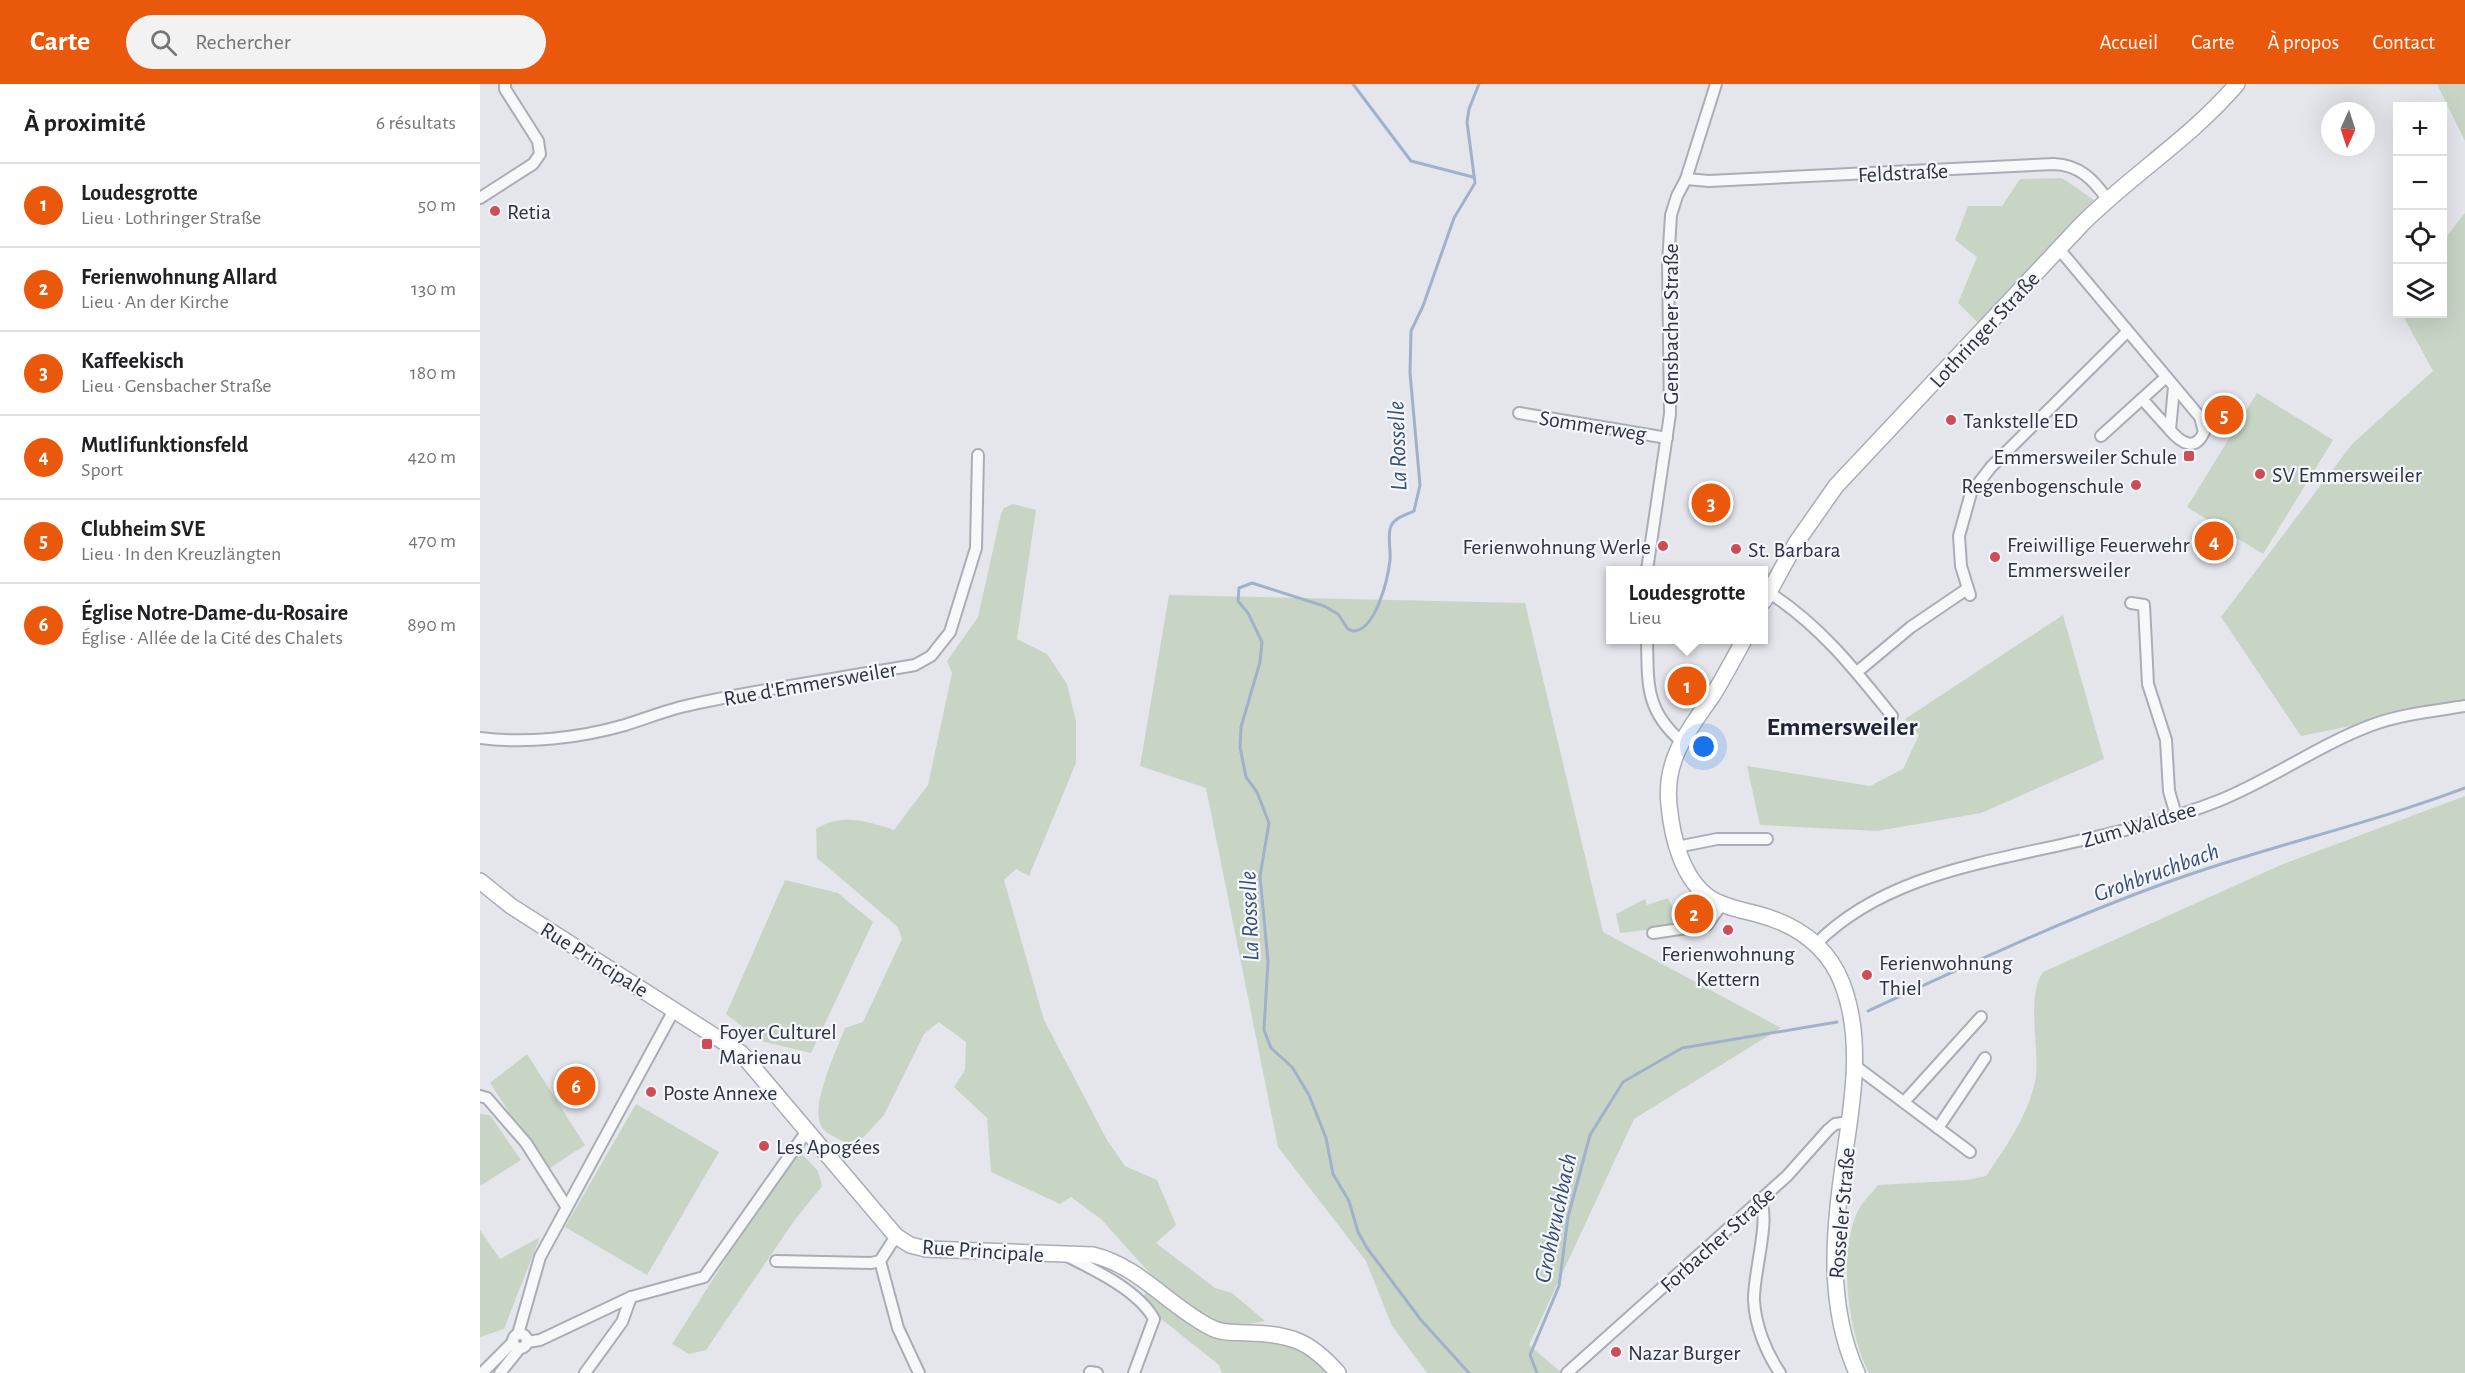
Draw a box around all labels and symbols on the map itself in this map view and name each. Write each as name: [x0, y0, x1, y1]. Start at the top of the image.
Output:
north arrow: [2321, 102, 2375, 156]
street label: Feldstraße: [1857, 160, 1949, 186]
place label: Retia: [507, 201, 551, 223]
marker: Retia: [488, 204, 502, 218]
street label: Gensbacher Straße: [1660, 243, 1682, 405]
street label: Lothringer Straße: [1926, 267, 2044, 392]
pin: 5: [2204, 392, 2244, 438]
water label: La Rosselle: [1384, 400, 1412, 492]
street label: Sommerweg: [1538, 407, 1648, 445]
place label: Tankstelle ED: [1963, 410, 2078, 432]
marker: Tankstelle ED: [1944, 413, 1958, 427]
place label: Emmersweiler Schule: [1993, 446, 2177, 468]
marker: Emmersweiler Schule: [2182, 449, 2196, 463]
place label: SV Emmersweiler: [2272, 464, 2422, 486]
marker: SV Emmersweiler: [2253, 467, 2267, 481]
place label: Regenbogenschule: [1961, 475, 2124, 497]
marker: Regenbogenschule: [2129, 478, 2143, 492]
pin: 3: [1692, 480, 1730, 526]
pin: 4: [2194, 518, 2234, 564]
place label: Freiwillige Feuerwehr Emmersweiler: [2007, 534, 2190, 581]
place label: Ferienwohnung Werle: [1462, 536, 1651, 558]
marker: Ferienwohnung Werle: [1656, 539, 1670, 553]
place label: St. Barbara: [1748, 539, 1841, 561]
marker: St. Barbara: [1729, 542, 1743, 556]
marker: Freiwillige Feuerwehr Emmersweiler: [1988, 550, 2002, 564]
street label: Rue d'Emmersweiler: [722, 658, 898, 710]
pin: 1: [1668, 664, 1706, 708]
district label: Emmersweiler: [1766, 714, 1918, 740]
your location: [1689, 732, 1718, 761]
street label: Zum Waldsee: [2080, 798, 2199, 852]
water label: Grohbruchbach: [2090, 839, 2222, 907]
water label: La Rosselle: [1236, 870, 1264, 962]
pin: 2: [1674, 892, 1714, 936]
street label: Rue Principale: [537, 918, 652, 1002]
marker: Ferienwohnung Kettern: [1721, 923, 1735, 937]
place label: Ferienwohnung Kettern: [1661, 943, 1795, 990]
place label: Ferienwohnung Thiel: [1879, 952, 2013, 999]
marker: Ferienwohnung Thiel: [1860, 968, 1874, 982]
place label: Foyer Culturel Marienau: [719, 1021, 837, 1068]
marker: Foyer Culturel Marienau: [700, 1037, 714, 1051]
pin: 6: [556, 1064, 596, 1108]
place label: Poste Annexe: [663, 1082, 777, 1104]
marker: Poste Annexe: [644, 1085, 658, 1099]
place label: Les Apogées: [776, 1136, 880, 1158]
marker: Les Apogées: [757, 1139, 771, 1153]
street label: Rosseler Straße: [1825, 1147, 1859, 1280]
water label: Grohbruchbach: [1531, 1151, 1581, 1285]
street label: Forbacher Straße: [1656, 1183, 1779, 1297]
street label: Rue Principale: [921, 1236, 1045, 1266]
place label: Nazar Burger: [1628, 1342, 1740, 1364]
marker: Nazar Burger: [1609, 1345, 1623, 1359]

